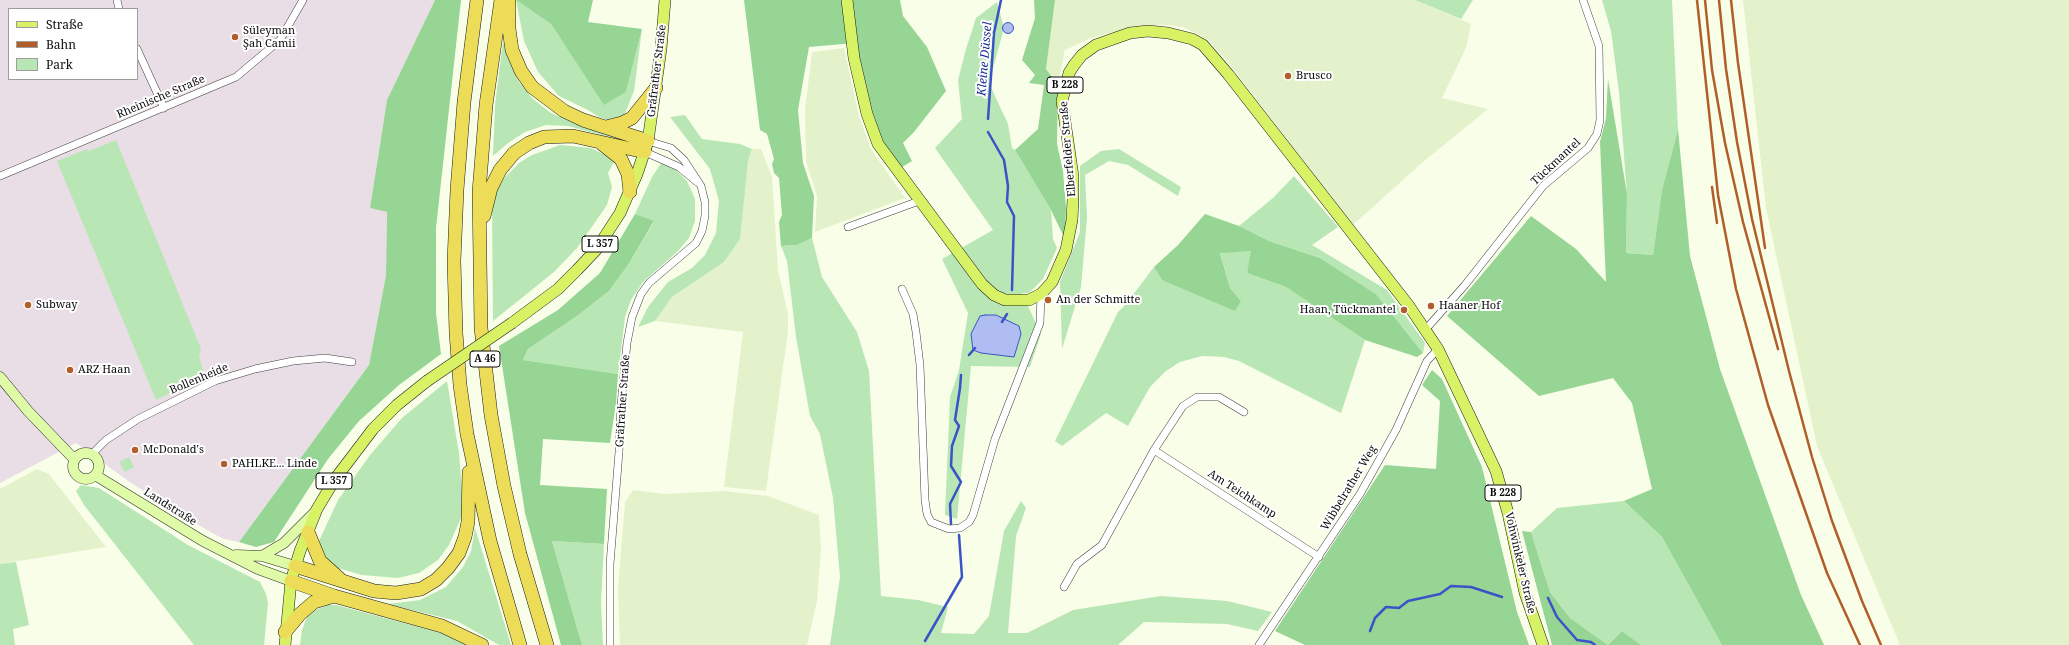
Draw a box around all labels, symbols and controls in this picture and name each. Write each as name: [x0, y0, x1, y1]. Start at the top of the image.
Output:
legend: [8, 8, 138, 80]
text: Straße: [46, 16, 83, 33]
water label: Kleine Düssel: [975, 21, 995, 97]
place label: Süleyman Şah Camii: [243, 24, 295, 50]
street label: Gräfrather Straße: [645, 24, 669, 118]
marker: Süleyman Şah Camii: [230, 32, 240, 42]
text: Bahn: [46, 36, 76, 53]
text: Park: [46, 56, 73, 73]
place label: Brusco: [1296, 69, 1332, 83]
marker: Brusco: [1283, 71, 1293, 81]
street label: Rheinische Straße: [115, 72, 207, 122]
road number: B 228: [1047, 77, 1083, 93]
street label: Elberfelder Straße: [1057, 101, 1079, 197]
street label: Tückmantel: [1529, 136, 1583, 188]
road number: L 357: [582, 236, 618, 252]
place label: An der Schmitte: [1056, 293, 1140, 307]
marker: An der Schmitte: [1043, 295, 1053, 305]
place label: Subway: [36, 298, 77, 312]
place label: Haaner Hof: [1439, 299, 1500, 313]
marker: Subway: [23, 300, 33, 310]
marker: Haaner Hof: [1426, 301, 1436, 311]
place label: Haan, Tückmantel: [1300, 303, 1396, 317]
marker: Haan, Tückmantel: [1399, 305, 1409, 315]
road number: A 46: [470, 351, 500, 367]
street label: Gräfrather Straße: [613, 354, 633, 448]
street label: Bollenheide: [168, 361, 230, 397]
place label: ARZ Haan: [78, 363, 131, 377]
marker: ARZ Haan: [65, 365, 75, 375]
place label: McDonald's: [143, 443, 204, 457]
street label: Wibbelrather Weg: [1319, 443, 1379, 533]
marker: McDonald's: [130, 445, 140, 455]
place label: PAHLKE... Linde: [232, 457, 317, 471]
marker: PAHLKE... Linde: [219, 459, 229, 469]
street label: Am Teichkamp: [1205, 467, 1279, 521]
road number: L 357: [316, 473, 352, 489]
road number: B 228: [1485, 485, 1521, 501]
street label: Landstraße: [141, 486, 199, 528]
street label: Vohwinkeler Straße: [1502, 511, 1538, 615]

